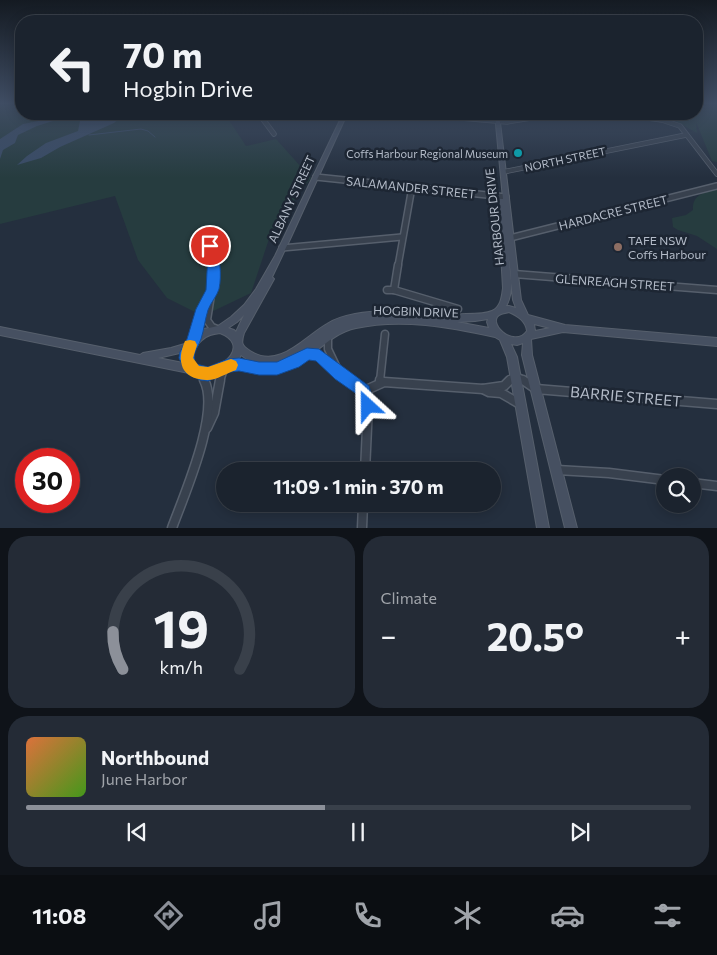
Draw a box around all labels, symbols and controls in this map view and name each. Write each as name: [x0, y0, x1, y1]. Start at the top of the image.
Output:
text: 70 m: [123, 32, 203, 75]
icon: left: [40, 35, 105, 100]
text: Hogbin Drive: [123, 75, 253, 102]
street label: NORTH STREET: [523, 144, 607, 174]
place label: Coffs Harbour Regional Museum: [346, 147, 508, 160]
marker: Coffs Harbour Regional Museum: [512, 147, 524, 159]
street label: ALBANY STREET: [265, 153, 318, 245]
street label: HARBOUR DRIVE: [482, 168, 506, 266]
street label: SALAMANDER STREET: [346, 173, 477, 201]
street label: HARDACRE STREET: [557, 192, 669, 232]
pin: [189, 225, 231, 267]
icon: arrive: [196, 232, 224, 260]
place label: TAFE NSW Coffs Harbour: [628, 233, 706, 261]
marker: TAFE NSW Coffs Harbour: [612, 241, 624, 253]
street label: GLENREAGH STREET: [555, 271, 675, 293]
street label: HOGBIN DRIVE: [373, 303, 459, 319]
position arrow: [341, 379, 393, 431]
street label: BARRIE STREET: [570, 382, 683, 410]
speed limit sign: 30: [15, 448, 80, 513]
map controls: [656, 468, 701, 513]
button: search: [656, 468, 701, 513]
text: 11:09 · 1 min · 370 m: [273, 475, 444, 498]
text: Climate: [381, 588, 437, 607]
text: 19: [153, 595, 209, 659]
text: 20.5°: [487, 612, 584, 659]
text: −: [381, 618, 396, 652]
text: +: [675, 618, 691, 652]
text: km/h: [160, 656, 203, 678]
text: Northbound: [101, 746, 209, 769]
text: June Harbor: [101, 769, 187, 788]
icon: previous: [123, 818, 151, 846]
icon: pause: [344, 818, 372, 846]
icon: next: [566, 818, 594, 846]
icon: directions: [151, 898, 186, 933]
icon: music: [251, 898, 286, 933]
icon: phone: [350, 898, 385, 933]
icon: climate: [450, 898, 485, 933]
icon: car: [550, 898, 585, 933]
icon: filters: [650, 898, 685, 933]
text: 11:08: [32, 902, 86, 929]

